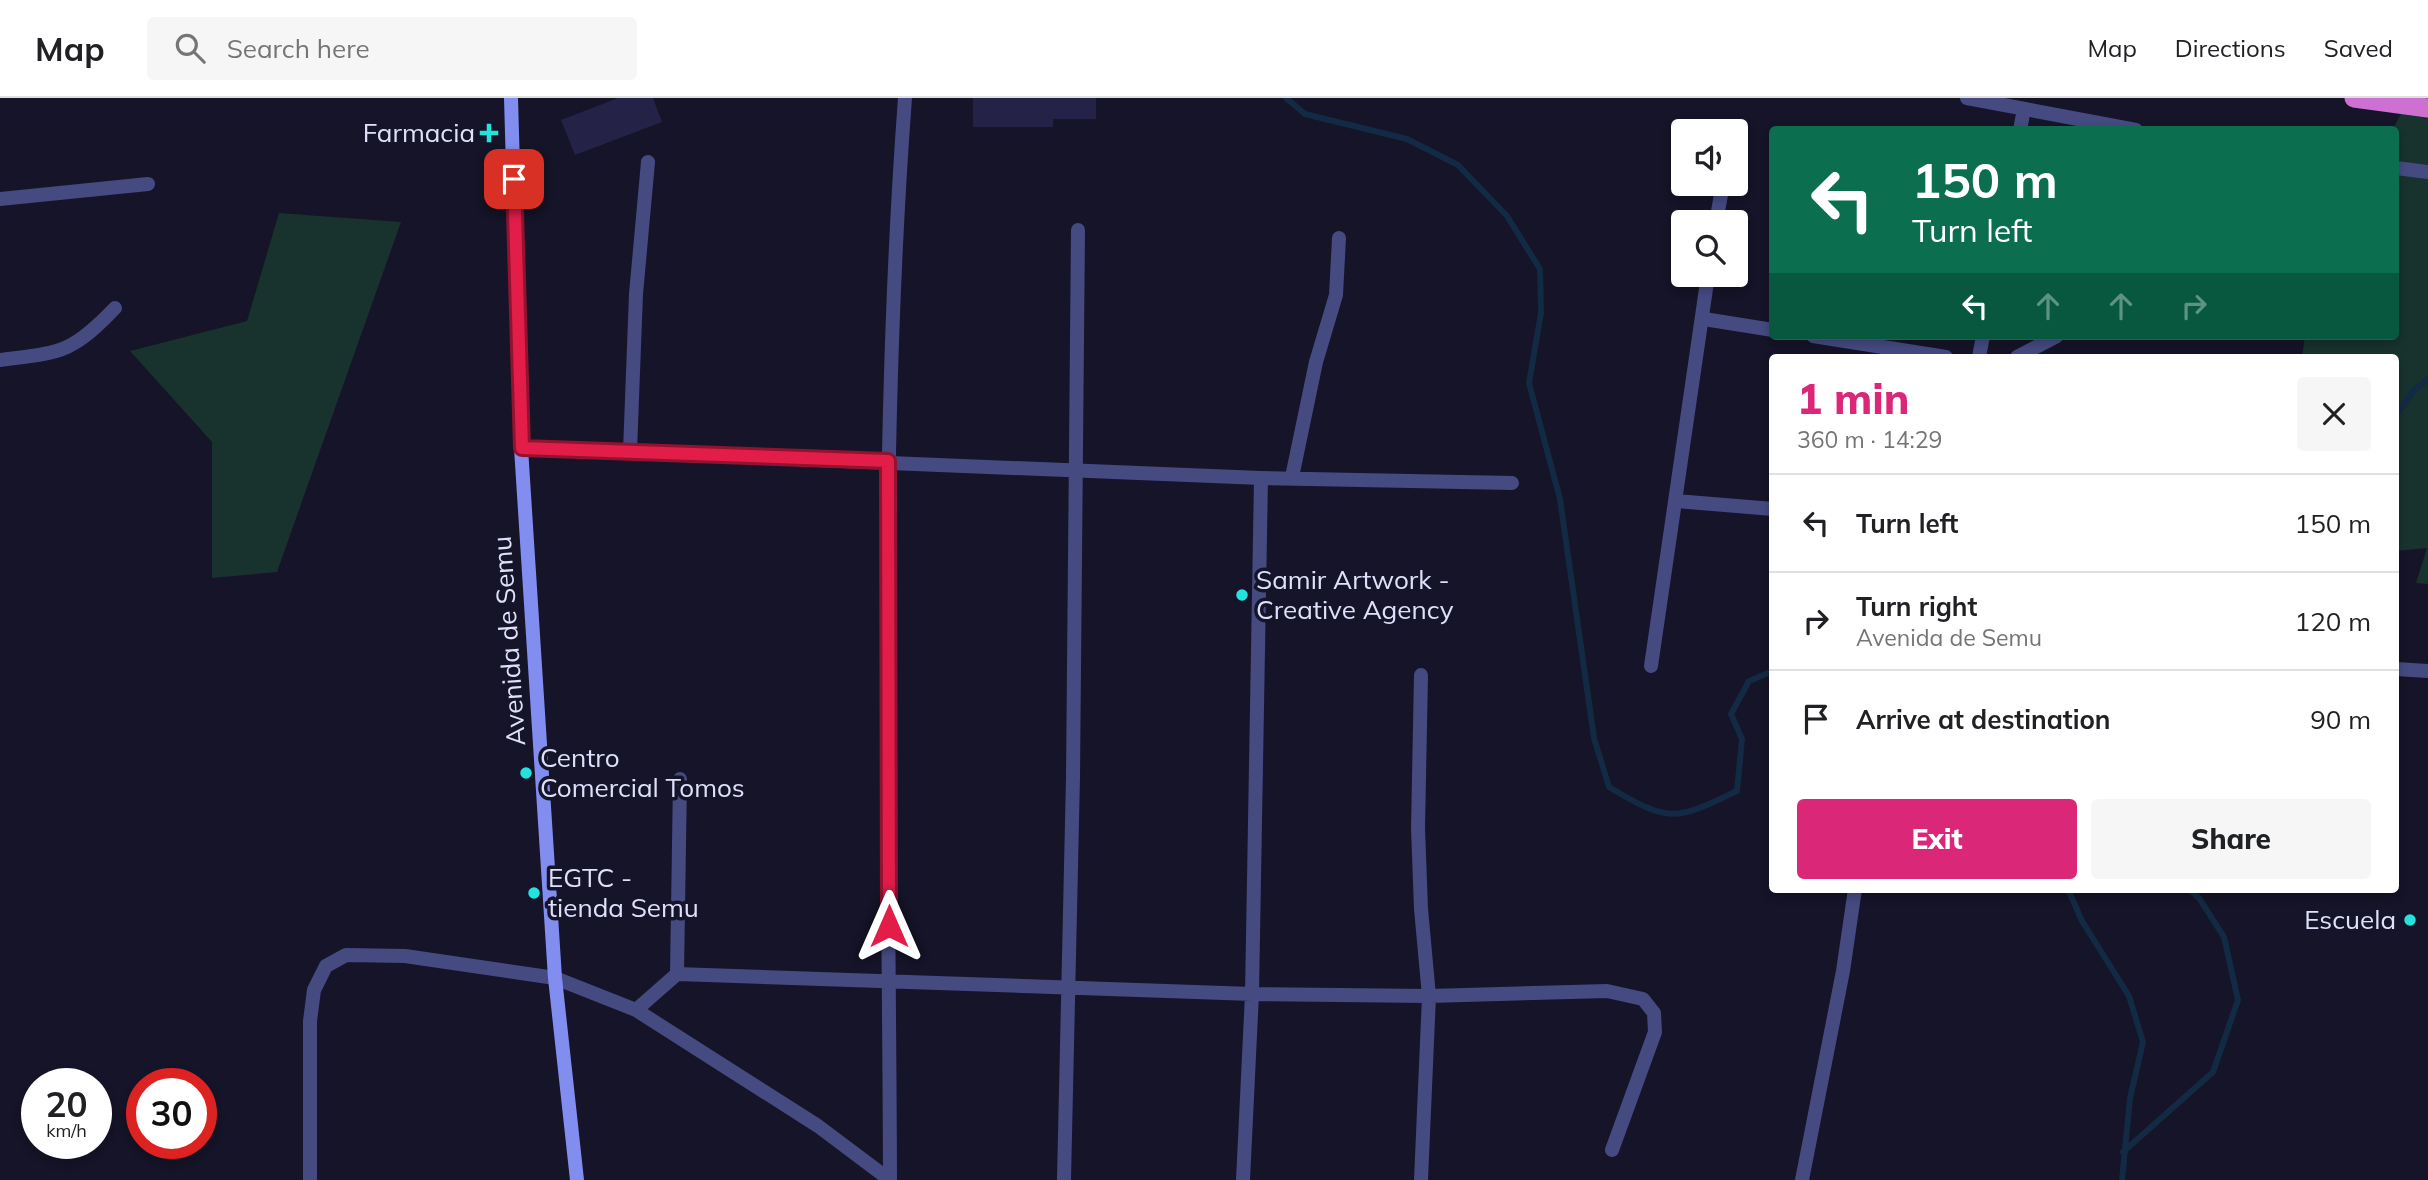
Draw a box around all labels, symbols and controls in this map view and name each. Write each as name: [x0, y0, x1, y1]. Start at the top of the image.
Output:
search box: [147, 17, 637, 80]
text: Map: [35, 28, 105, 69]
icon: search: [171, 29, 209, 67]
text: Search here: [227, 32, 370, 65]
text: Map: [2087, 33, 2137, 63]
text: Directions: [2175, 33, 2286, 63]
text: Saved: [2324, 33, 2393, 63]
place label: Farmacia: [363, 116, 475, 149]
map controls: [1671, 119, 1748, 287]
button: sound: [1671, 119, 1748, 196]
marker: Farmacia: [481, 125, 497, 141]
pin: [484, 149, 544, 209]
text: 150 m: [1912, 149, 2058, 210]
icon: left: [1797, 154, 1888, 245]
icon: arrive: [495, 160, 533, 198]
button: search: [1671, 210, 1748, 287]
text: Turn left: [1912, 210, 2032, 250]
icon: left: [1956, 287, 1994, 325]
icon: ahead: [2029, 287, 2067, 325]
icon: ahead: [2102, 287, 2140, 325]
icon: right: [2175, 287, 2213, 325]
text: 1 min: [1797, 372, 1910, 425]
button: close: [2297, 377, 2371, 451]
text: 360 m · 14:29: [1797, 425, 1942, 454]
icon: left: [1797, 504, 1835, 542]
text: Turn left: [1856, 507, 1958, 540]
text: 150 m: [2295, 507, 2371, 540]
street label: Avenida de Semu: [485, 535, 532, 747]
place label: Samir Artwork - Creative Agency: [1256, 563, 1454, 626]
marker: Samir Artwork - Creative Agency: [1234, 587, 1250, 603]
text: Turn right: [1856, 590, 1977, 623]
icon: right: [1797, 602, 1835, 640]
text: 120 m: [2295, 605, 2371, 638]
text: Avenida de Semu: [1856, 623, 2042, 652]
icon: arrive: [1797, 700, 1835, 738]
text: Arrive at destination: [1856, 703, 2111, 736]
text: 90 m: [2310, 703, 2371, 736]
place label: Centro Comercial Tomos: [540, 741, 745, 804]
marker: Centro Comercial Tomos: [518, 765, 534, 781]
button: Exit: [1797, 799, 2077, 879]
button: Share: [2091, 799, 2371, 879]
place label: EGTC - tienda Semu: [548, 861, 699, 924]
marker: EGTC - tienda Semu: [526, 885, 542, 901]
position arrow: [852, 889, 926, 963]
place label: Escuela: [2304, 903, 2396, 936]
marker: Escuela: [2402, 912, 2418, 928]
speed limit sign: 30: [126, 1068, 217, 1159]
text: 20: [45, 1082, 88, 1126]
text: km/h: [46, 1119, 87, 1142]

